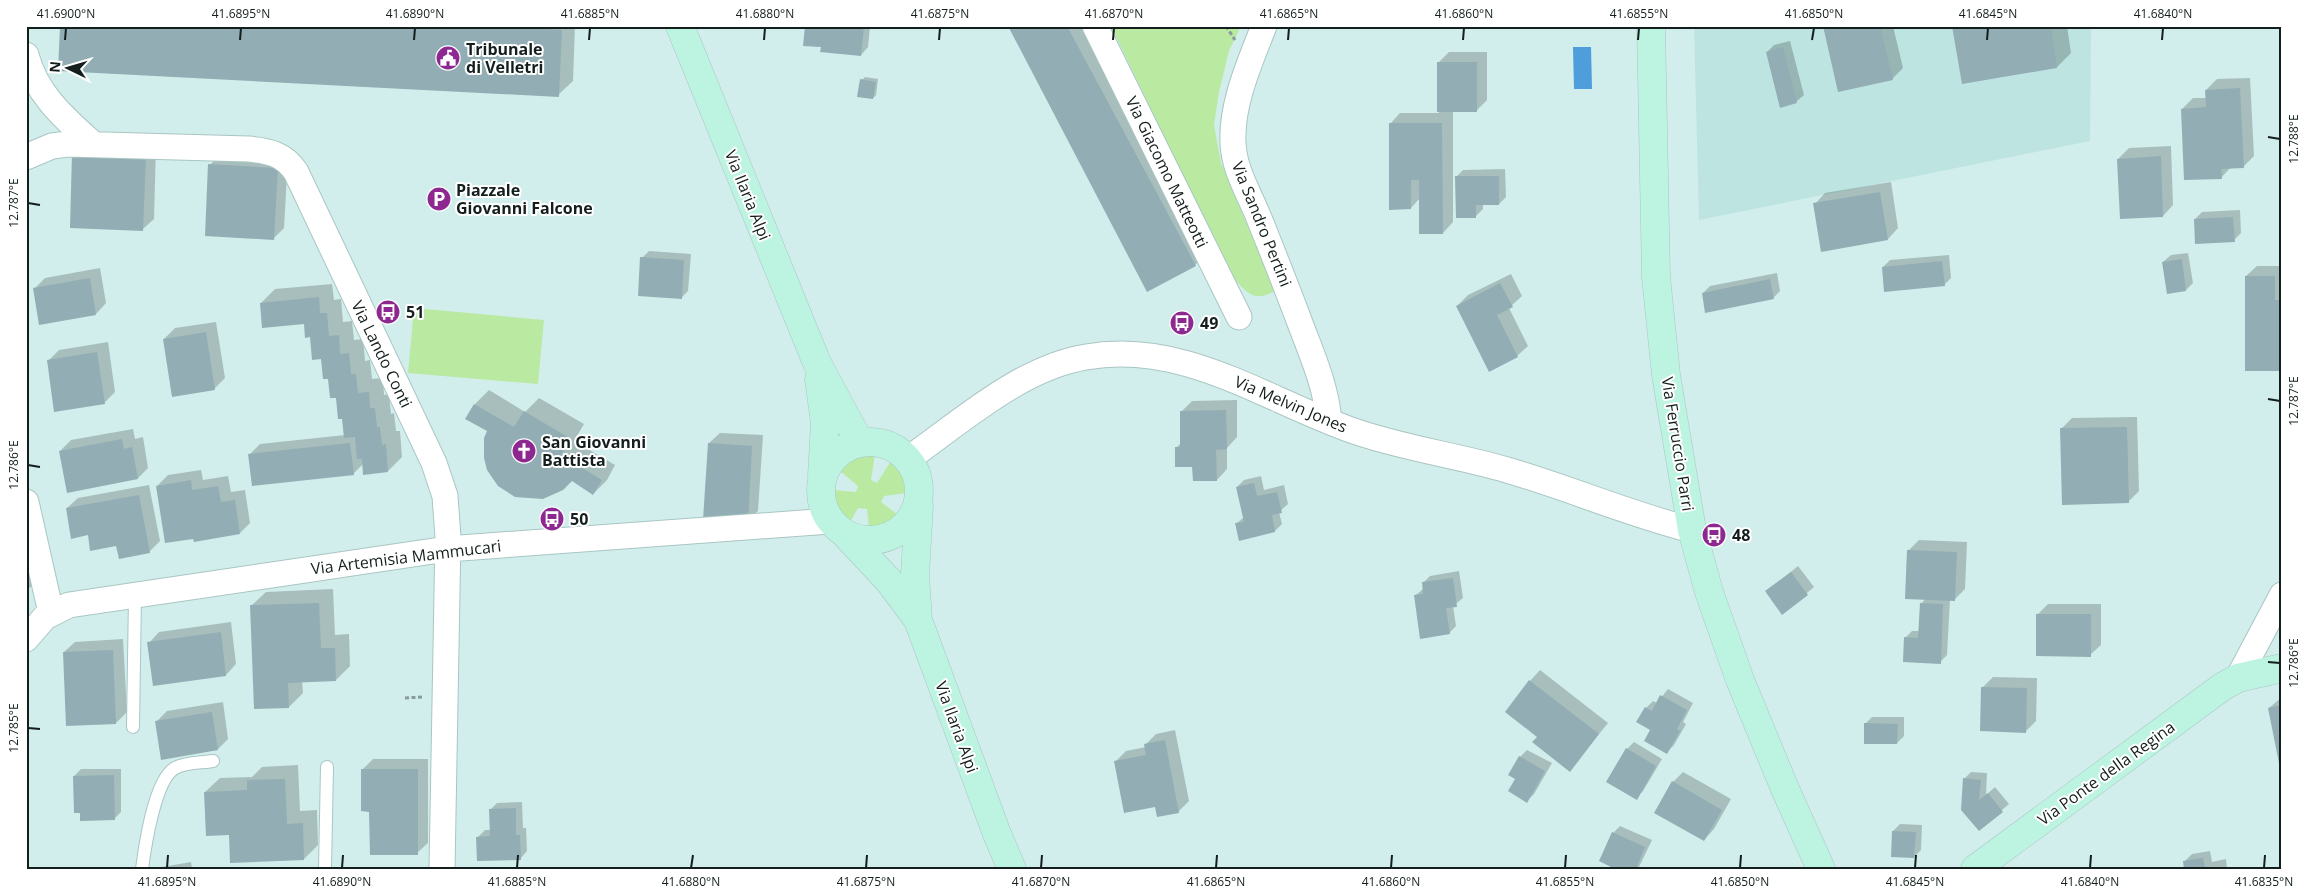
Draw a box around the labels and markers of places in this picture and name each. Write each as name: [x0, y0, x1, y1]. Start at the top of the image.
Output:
place label: Tribunale di Velletri: [466, 38, 543, 78]
public building icon: Tribunale di Velletri: [435, 45, 461, 71]
place label: Piazzale Giovanni Falcone: [456, 179, 593, 219]
parking icon: Piazzale Giovanni Falcone: [426, 186, 452, 212]
bus stop icon: 51: [375, 299, 401, 325]
place label: 51: [406, 301, 424, 323]
bus stop icon: 49: [1169, 310, 1195, 336]
place label: 49: [1200, 312, 1218, 334]
place label: San Giovanni Battista: [542, 431, 646, 471]
church icon: San Giovanni Battista: [511, 438, 537, 464]
bus stop icon: 50: [539, 506, 565, 532]
place label: 50: [570, 508, 588, 530]
bus stop icon: 48: [1701, 522, 1727, 548]
place label: 48: [1732, 524, 1750, 546]

